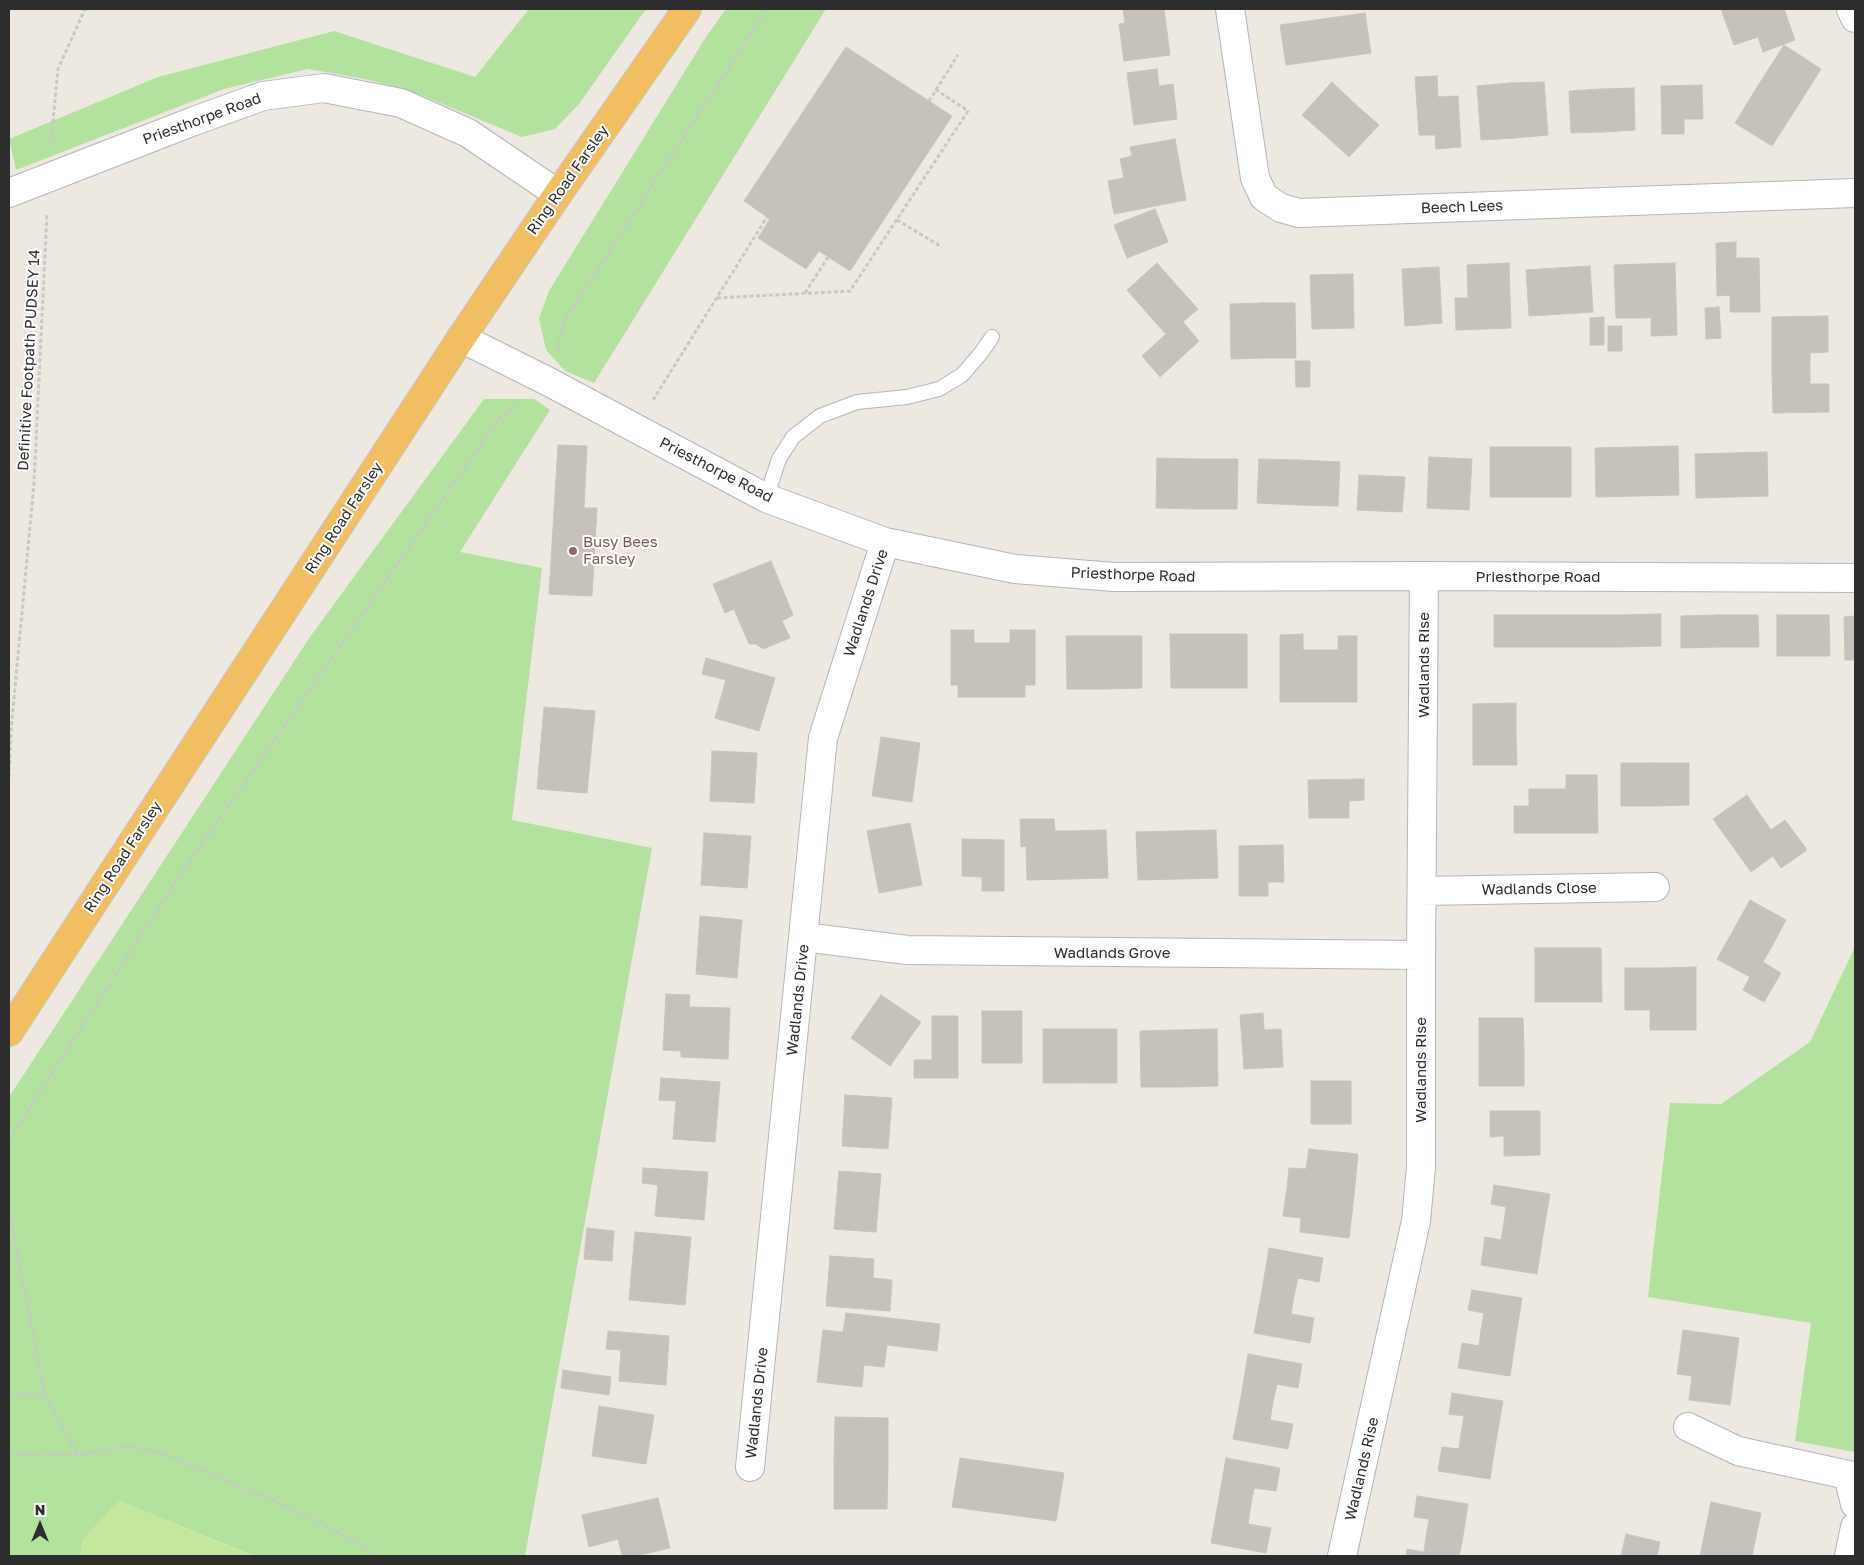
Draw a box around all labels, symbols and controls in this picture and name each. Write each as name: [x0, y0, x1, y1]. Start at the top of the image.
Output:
street label: Priesthorpe Road: [140, 89, 264, 149]
street label: Ring Road Farsley: [524, 122, 612, 238]
street label: Beech Lees: [1421, 197, 1503, 217]
street label: Definitive Footpath PUDSEY 14: [14, 249, 44, 471]
street label: Priesthorpe Road: [656, 434, 776, 506]
street label: Ring Road Farsley: [301, 459, 387, 577]
place label: Busy Bees Farsley: [583, 533, 658, 568]
marker: Busy Bees Farsley: [567, 545, 579, 557]
street label: Wadlands Drive: [840, 547, 892, 659]
street label: Priesthorpe Road: [1070, 564, 1196, 586]
street label: Priesthorpe Road: [1476, 568, 1600, 586]
street label: Wadlands Rise: [1415, 612, 1433, 718]
street label: Ring Road Farsley: [80, 798, 166, 916]
street label: Wadlands Close: [1481, 879, 1597, 899]
street label: Wadlands Drive: [783, 943, 813, 1057]
street label: Wadlands Grove: [1054, 944, 1170, 962]
street label: Wadlands Rise: [1412, 1017, 1430, 1123]
street label: Wadlands Drive: [742, 1346, 772, 1460]
street label: Wadlands Rise: [1341, 1415, 1383, 1523]
north arrow: [15, 1500, 65, 1550]
text: N: [35, 1501, 45, 1518]

